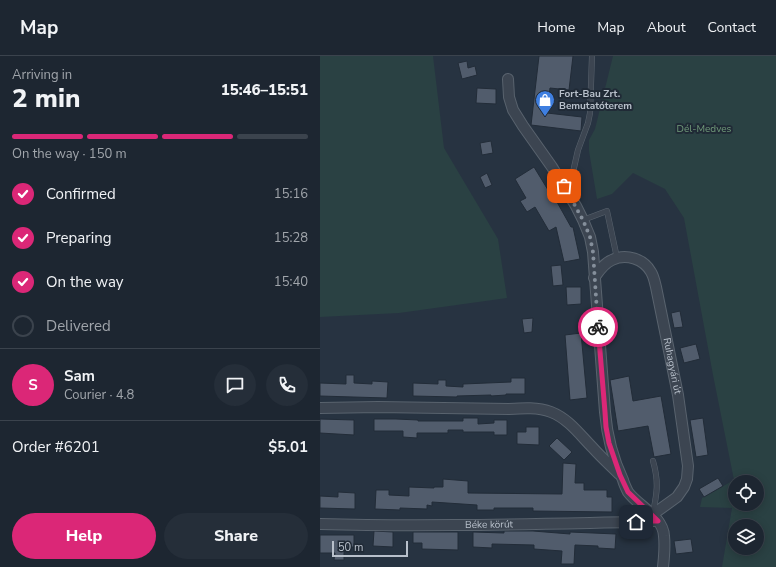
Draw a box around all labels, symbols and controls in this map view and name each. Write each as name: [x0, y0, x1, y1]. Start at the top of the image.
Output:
text: Map: [20, 15, 58, 41]
text: Home: [537, 18, 575, 37]
text: Map: [597, 18, 625, 37]
text: About: [647, 18, 686, 37]
text: Contact: [708, 18, 756, 37]
text: Arriving in: [12, 66, 72, 84]
text: 15:46–15:51: [221, 80, 308, 100]
text: 2 min: [12, 81, 80, 116]
place label: Fort-Bau Zrt. Bemutatóterem: [559, 87, 632, 113]
shop icon: Fort-Bau Zrt. Bemutatóterem: [534, 89, 556, 117]
park label: Dél-Medves: [677, 122, 732, 136]
text: On the way · 150 m: [12, 145, 127, 163]
pin: [547, 169, 581, 203]
icon: bag: [553, 175, 575, 197]
icon: check: [12, 183, 34, 205]
text: Confirmed: [46, 184, 116, 204]
text: 15:16: [274, 185, 308, 203]
icon: check: [12, 227, 34, 249]
text: Preparing: [46, 228, 111, 248]
text: 15:28: [274, 229, 308, 247]
icon: check: [12, 271, 34, 293]
text: On the way: [46, 272, 124, 292]
text: 15:40: [274, 273, 308, 291]
courier: [578, 307, 618, 347]
text: Delivered: [46, 316, 111, 336]
icon: bike: [587, 316, 609, 338]
street label: Ruhagyári út: [660, 336, 685, 396]
button: chat: [214, 364, 256, 406]
button: phone: [266, 364, 308, 406]
text: Sam: [64, 366, 95, 386]
text: S: [28, 375, 38, 395]
text: Courier · 4.8: [64, 386, 134, 404]
text: Order #6201: [12, 437, 100, 457]
text: $5.01: [268, 437, 308, 457]
map controls: [728, 475, 764, 555]
button: locate: [728, 475, 764, 511]
pin: [619, 505, 653, 539]
icon: home: [625, 511, 647, 533]
button: Help: [12, 513, 156, 559]
button: Share: [164, 513, 308, 559]
street label: Béke körút: [465, 517, 514, 532]
button: layers: [728, 519, 764, 555]
scale bar: [332, 539, 408, 558]
text: 50 m: [338, 540, 363, 555]

